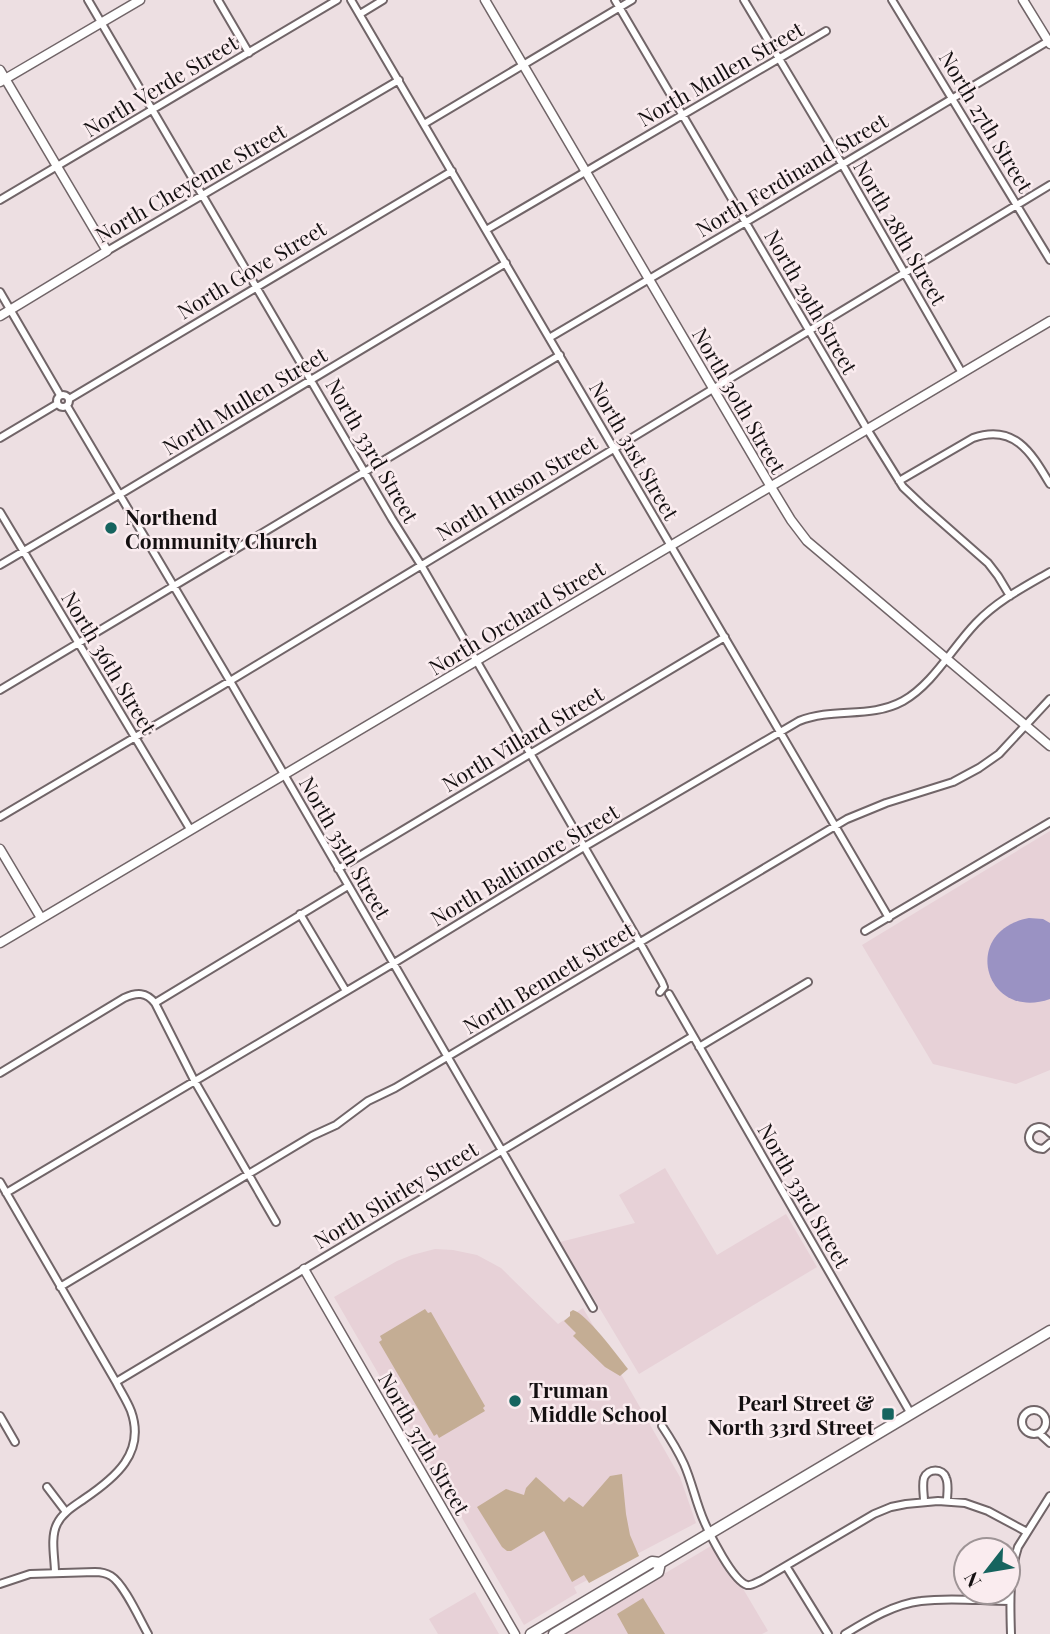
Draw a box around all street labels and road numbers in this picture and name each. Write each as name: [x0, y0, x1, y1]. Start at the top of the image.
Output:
street label: North Mullen Street: [632, 14, 809, 132]
street label: North Verde Street: [78, 27, 243, 142]
street label: North 27th Street: [934, 45, 1041, 197]
street label: North Ferdinand Street: [690, 105, 893, 242]
street label: North Cheyenne Street: [90, 116, 291, 248]
street label: North 28th Street: [848, 155, 954, 310]
street label: North Gove Street: [171, 213, 331, 324]
street label: North 29th Street: [759, 224, 865, 379]
street label: North 30th Street: [687, 322, 793, 478]
street label: North Mullen Street: [157, 340, 332, 460]
street label: North 33rd Street: [320, 373, 426, 528]
street label: North 31st Street: [584, 376, 686, 525]
street label: North Huson Street: [430, 428, 602, 546]
street label: North Orchard Street: [423, 553, 610, 681]
street label: North 36th Street: [56, 585, 164, 739]
street label: North Villard Street: [436, 678, 608, 797]
street label: North 35th Street: [294, 771, 398, 924]
street label: North Baltimore Street: [425, 796, 624, 931]
street label: North Bennett Street: [457, 914, 639, 1039]
street label: North 33rd Street: [752, 1118, 858, 1273]
street label: North Shirley Street: [308, 1134, 483, 1254]
street label: North 37th Street: [373, 1367, 477, 1520]

